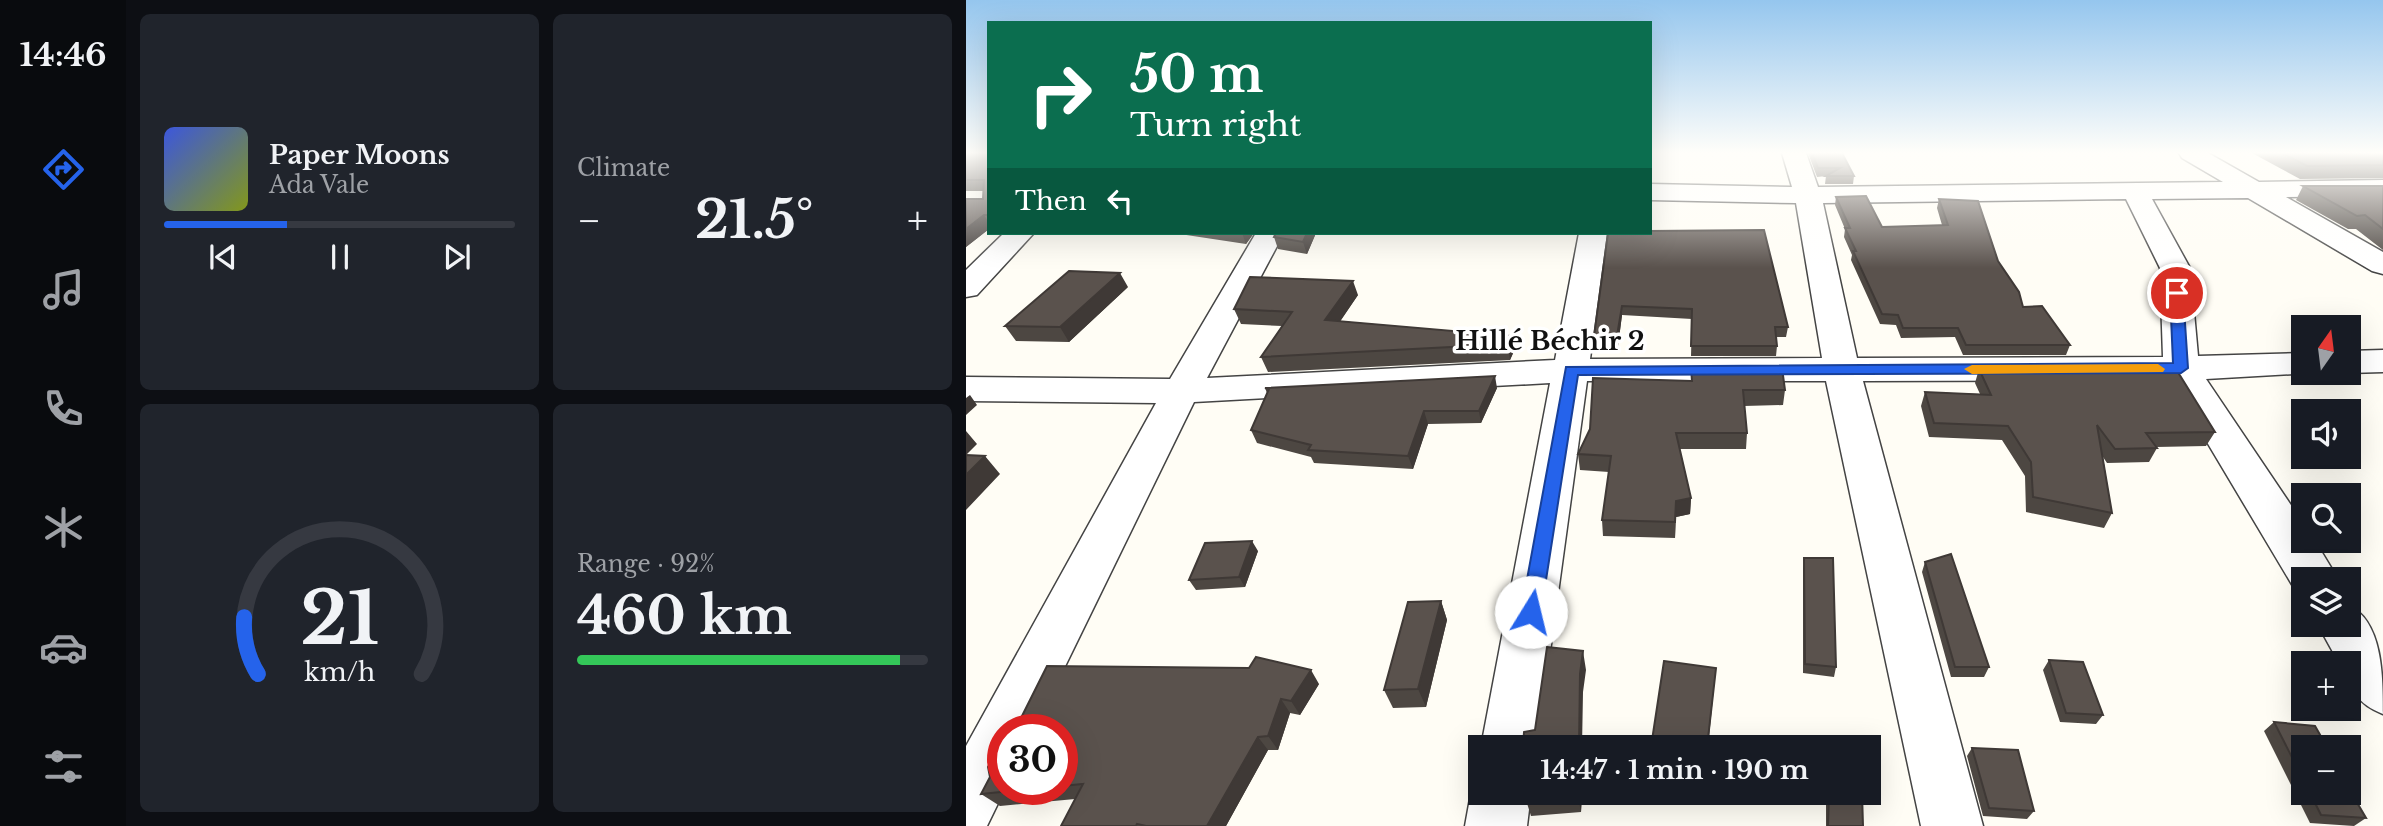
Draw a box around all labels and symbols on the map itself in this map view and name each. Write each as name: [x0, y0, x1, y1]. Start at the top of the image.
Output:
pin: [2147, 263, 2207, 323]
north arrow: [2291, 315, 2361, 385]
district label: Hillé Béchir 2: [1455, 325, 1645, 357]
position arrow: [1494, 575, 1568, 649]
speed limit sign: 30: [987, 714, 1078, 805]

